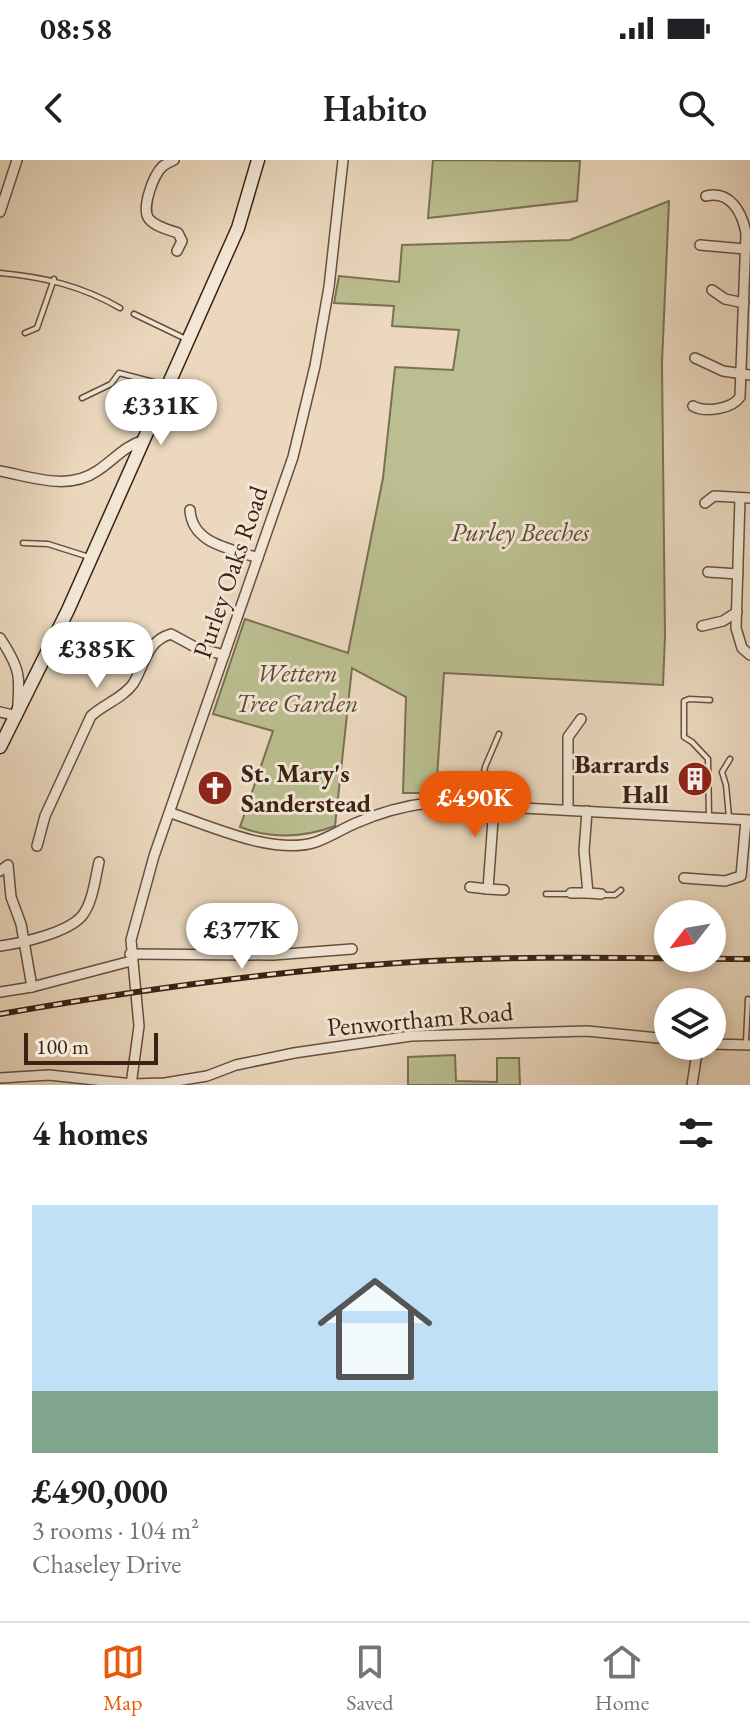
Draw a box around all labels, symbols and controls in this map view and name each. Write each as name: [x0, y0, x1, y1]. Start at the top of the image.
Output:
text: 08:58: [40, 9, 112, 48]
text: Habito: [323, 85, 427, 132]
icon: back: [32, 86, 76, 130]
icon: search: [674, 86, 718, 130]
pin: £331K: [105, 379, 217, 447]
text: £331K: [123, 388, 199, 422]
street label: Purley Oaks Road: [185, 481, 276, 663]
park label: Purley Beeches: [451, 515, 590, 549]
pin: £385K: [41, 622, 153, 690]
text: £385K: [59, 631, 135, 665]
park label: Wettern Tree Garden: [236, 656, 358, 720]
place label: Barrards Hall: [574, 747, 669, 811]
place label: St. Mary's Sanderstead: [241, 756, 372, 820]
building icon: Barrards Hall: [676, 760, 714, 798]
church icon: St. Mary's Sanderstead: [196, 769, 234, 807]
pin: £490K: [419, 771, 531, 839]
text: £490K: [437, 780, 513, 814]
north arrow: [654, 900, 726, 972]
map controls: [654, 900, 726, 1060]
pin: £377K: [186, 903, 298, 971]
text: £377K: [204, 912, 280, 946]
button: layers: [654, 988, 726, 1060]
street label: Penwortham Road: [325, 994, 515, 1044]
scale bar: [24, 1029, 158, 1065]
text: 100 m: [36, 1032, 89, 1061]
text: 4 homes: [32, 1111, 148, 1155]
icon: filters: [674, 1111, 718, 1155]
icon: home: [303, 1257, 447, 1401]
text: £490,000: [32, 1469, 168, 1513]
text: 3 rooms · 104 m²: [32, 1513, 199, 1547]
text: Chaseley Drive: [32, 1547, 181, 1581]
tab: Map: [101, 1640, 145, 1717]
tab: Saved: [346, 1640, 393, 1717]
tab: Home: [595, 1640, 649, 1717]

